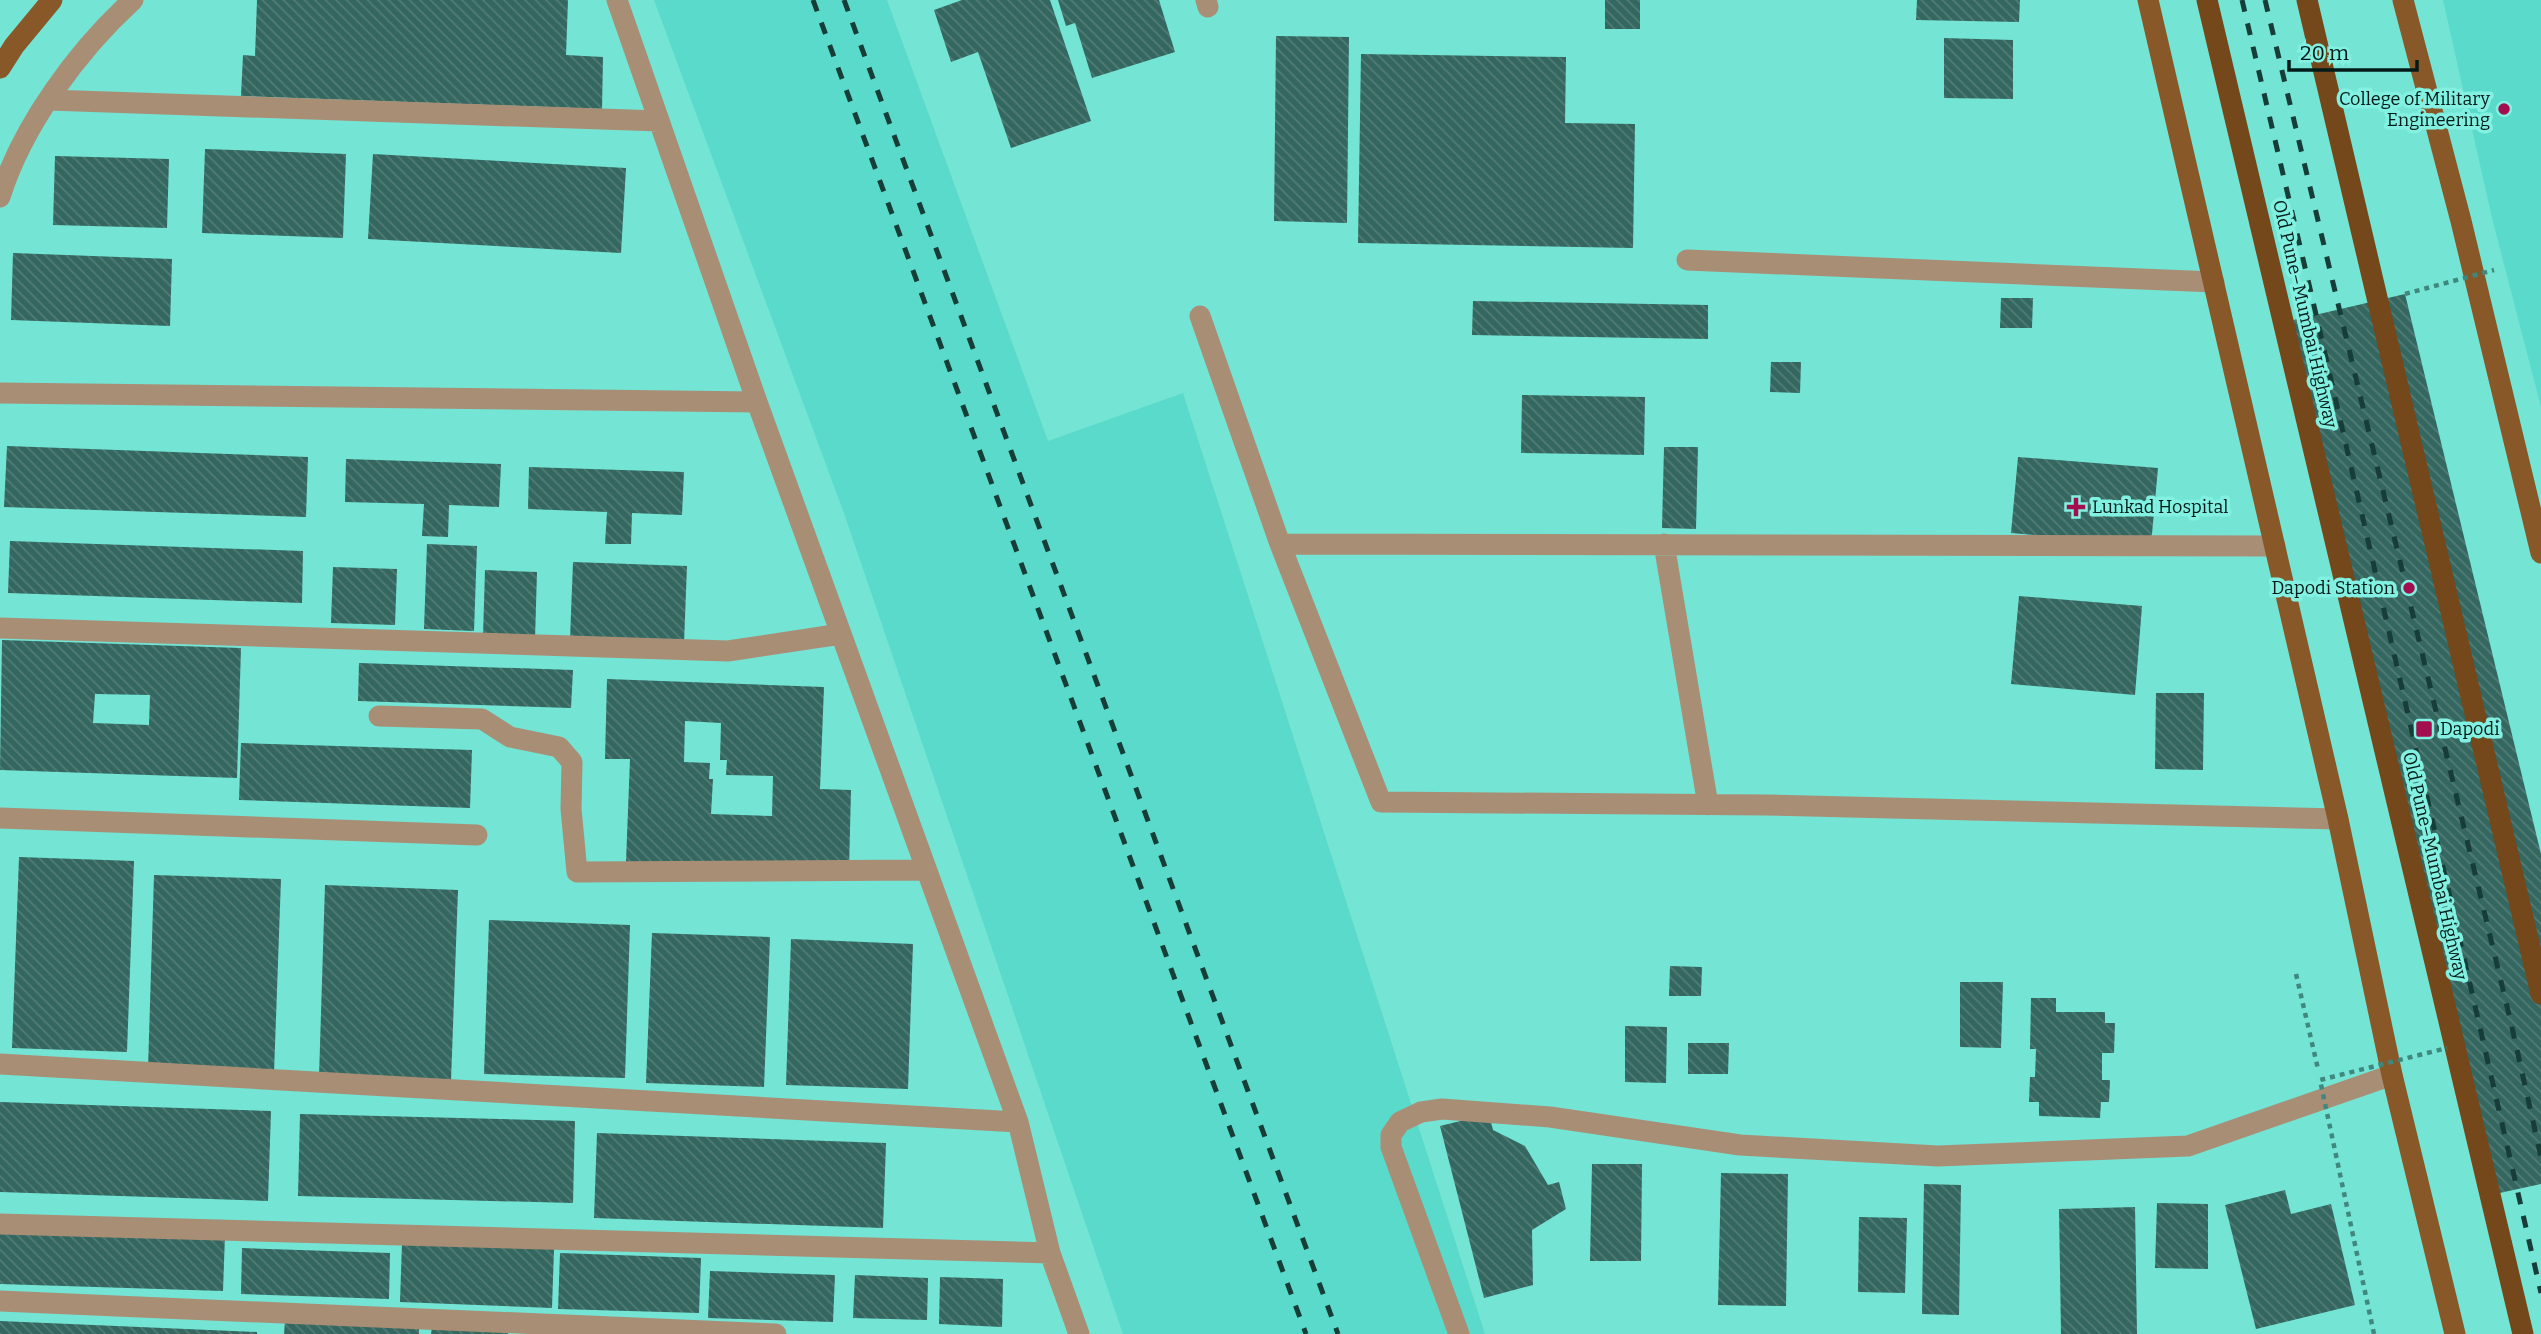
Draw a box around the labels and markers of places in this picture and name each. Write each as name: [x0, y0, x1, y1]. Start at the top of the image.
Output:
place label: College of Military Engineering: [2339, 88, 2490, 131]
marker: College of Military Engineering: [2496, 101, 2512, 117]
place label: Lunkad Hospital: [2092, 496, 2228, 518]
marker: Lunkad Hospital: [2066, 497, 2086, 517]
place label: Dapodi Station: [2272, 577, 2396, 599]
marker: Dapodi Station: [2401, 580, 2417, 596]
place label: Dapodi: [2440, 718, 2500, 740]
marker: Dapodi: [2414, 719, 2434, 739]

